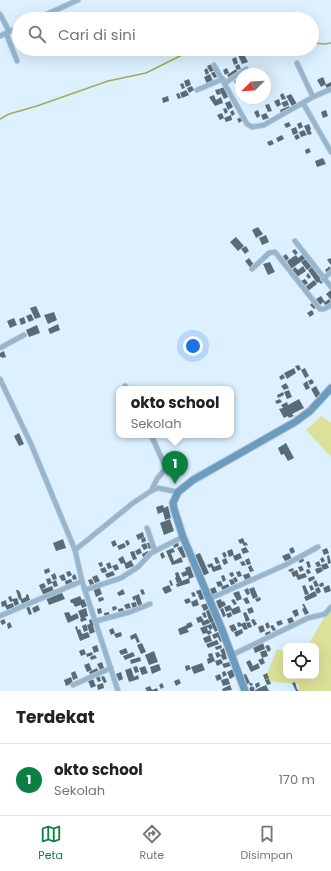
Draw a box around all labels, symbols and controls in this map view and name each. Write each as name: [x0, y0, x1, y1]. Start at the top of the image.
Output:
search box: [12, 12, 319, 56]
icon: search: [26, 23, 48, 45]
text: Cari di sini: [58, 24, 136, 45]
north arrow: [235, 68, 271, 104]
your location: [183, 336, 203, 356]
popup: [116, 386, 234, 438]
text: okto school: [131, 392, 219, 413]
text: Sekolah: [131, 414, 182, 433]
pin: 1: [162, 451, 188, 484]
map controls: [283, 643, 319, 679]
button: locate: [283, 643, 319, 679]
text: Terdekat: [16, 705, 95, 729]
text: okto school: [54, 759, 143, 780]
text: 1: [27, 770, 31, 789]
text: 170 m: [279, 770, 315, 789]
text: Sekolah: [54, 781, 105, 800]
tab: Peta: [38, 823, 63, 864]
tab: Rute: [139, 823, 164, 864]
tab: Disimpan: [241, 823, 293, 864]

